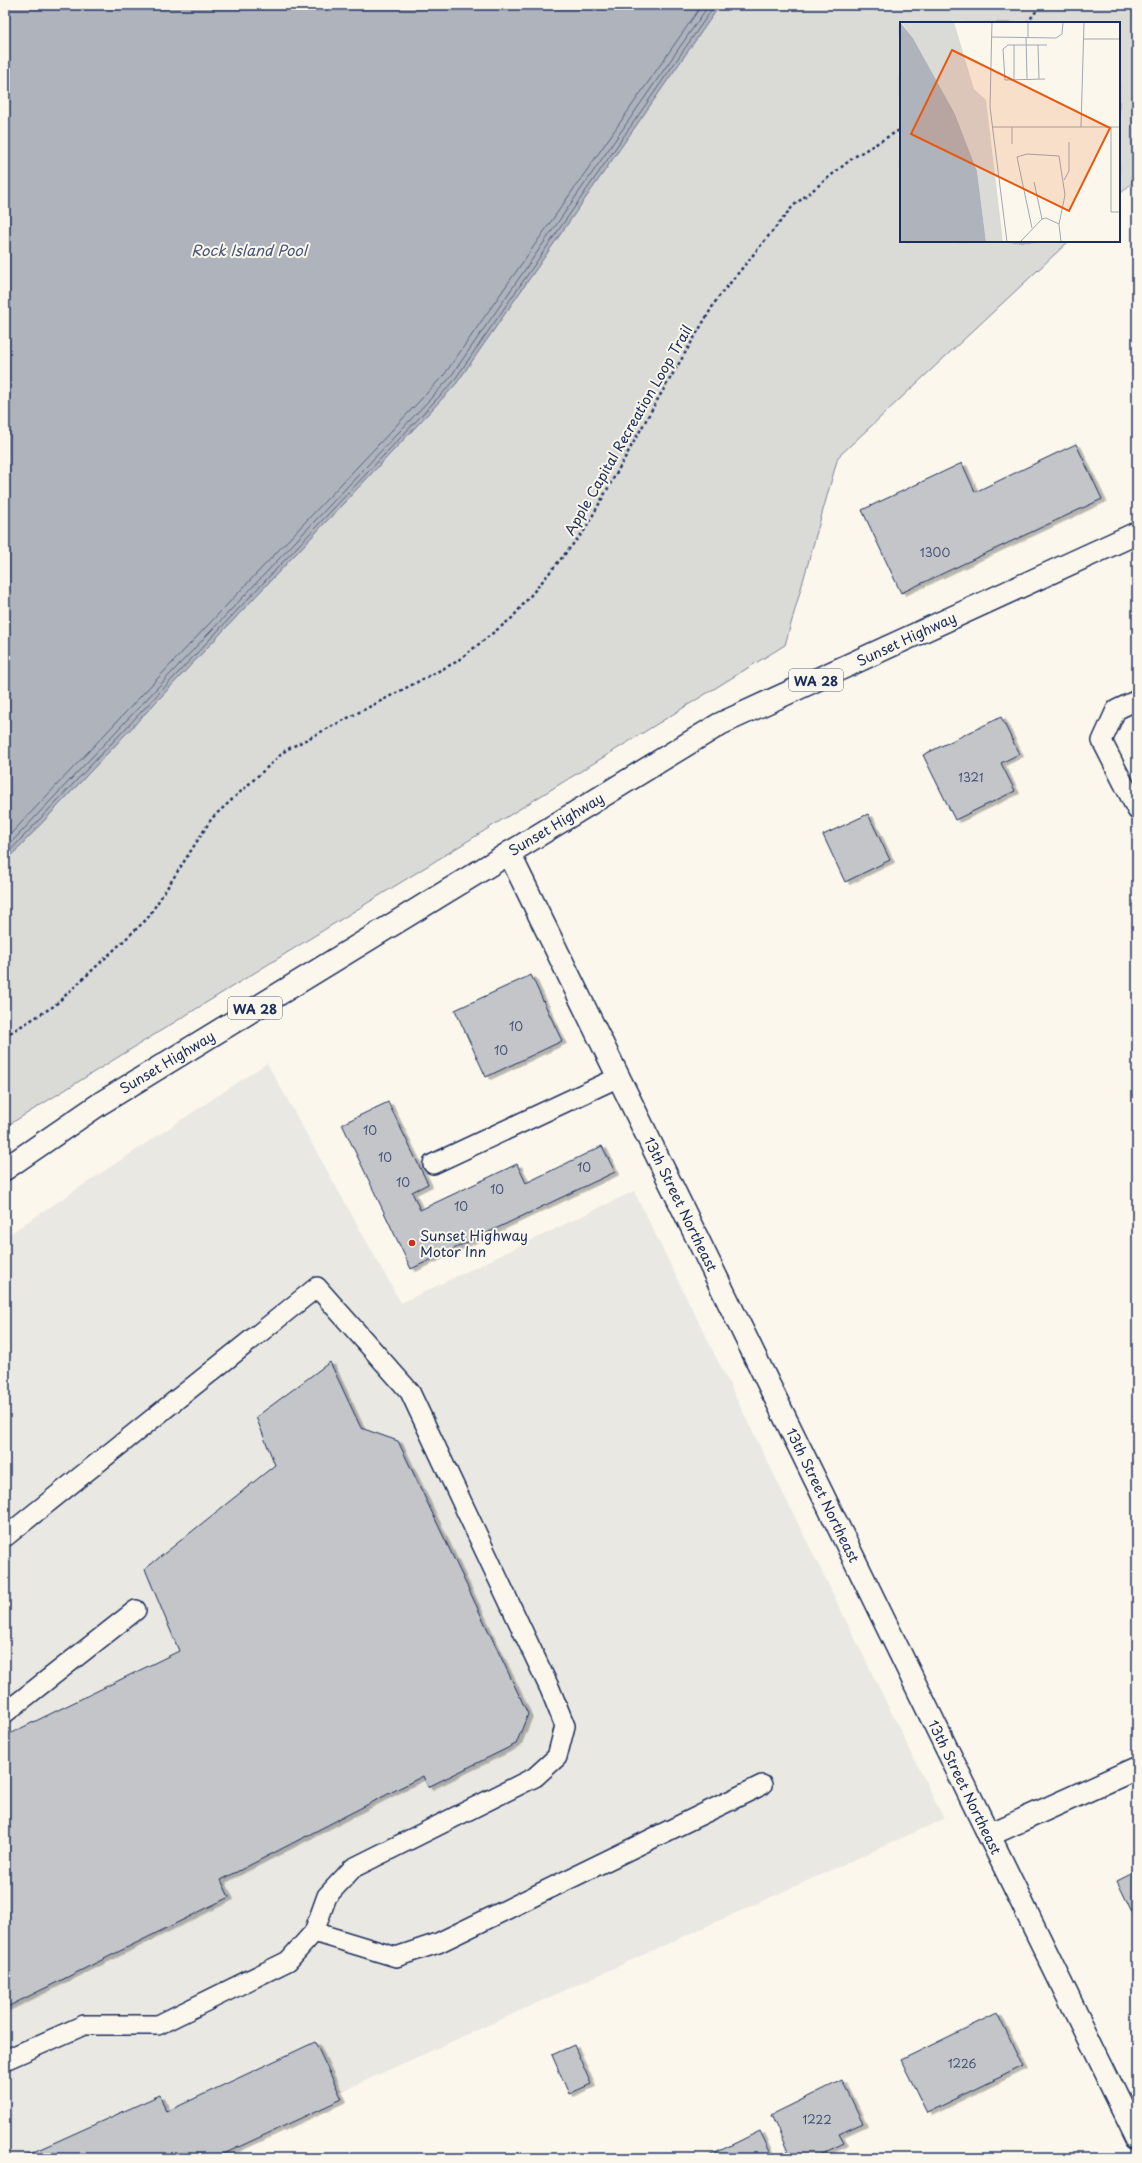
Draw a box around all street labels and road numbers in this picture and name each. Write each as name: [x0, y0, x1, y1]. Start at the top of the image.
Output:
street label: Apple Capital Recreation Loop Trail: [559, 321, 697, 539]
street label: Sunset Highway: [853, 607, 959, 671]
road number: WA 28: [789, 669, 843, 691]
street label: Sunset Highway: [504, 787, 608, 861]
road number: WA 28: [228, 997, 282, 1019]
street label: Sunset Highway: [115, 1025, 219, 1099]
street label: 13th Street Northeast: [639, 1133, 723, 1275]
street label: 13th Street Northeast: [781, 1424, 865, 1566]
street label: 13th Street Northeast: [923, 1716, 1007, 1858]

